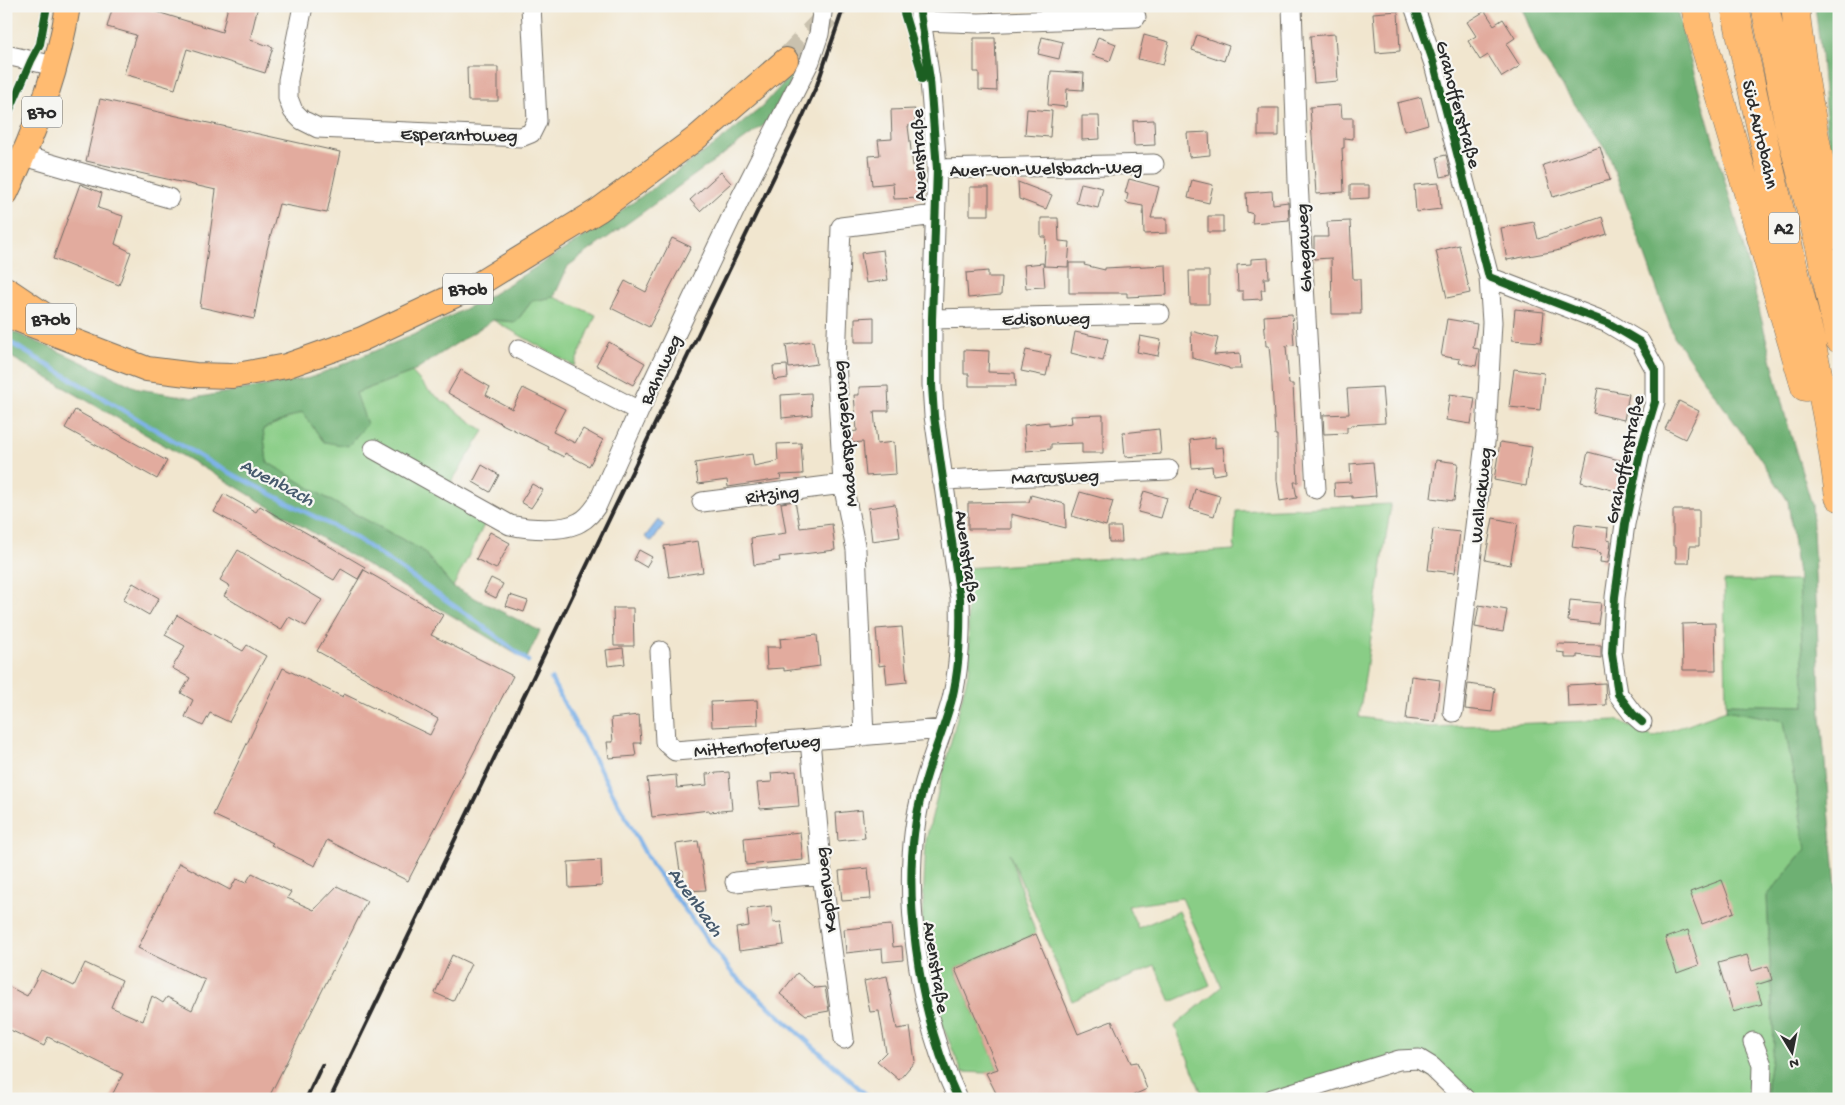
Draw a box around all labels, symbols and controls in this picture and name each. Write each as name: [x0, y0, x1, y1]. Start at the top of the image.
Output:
street label: Grahofferstraße: [1429, 39, 1485, 171]
street label: Süd Autobahn: [1735, 78, 1782, 191]
road number: B70: [22, 96, 62, 128]
street label: Auenstraße: [907, 108, 934, 201]
street label: Esperantoweg: [400, 124, 518, 149]
street label: Auer-von-Welsbach-Weg: [949, 157, 1143, 184]
street label: Ghegaweg: [1292, 203, 1319, 293]
road number: A2: [1769, 212, 1799, 244]
road number: B70b: [443, 274, 493, 304]
road number: B70b: [26, 304, 76, 334]
street label: Edisonweg: [1002, 308, 1091, 333]
street label: Bahnweg: [636, 332, 688, 410]
street label: Maderspergerweg: [829, 359, 864, 508]
street label: Grahofferstraße: [1602, 393, 1651, 526]
street label: Wallackweg: [1466, 446, 1499, 544]
water label: Auenbach: [236, 455, 317, 513]
street label: Marcusweg: [1011, 465, 1100, 492]
street label: Ritzing: [744, 482, 801, 511]
street label: Auenstraße: [948, 509, 983, 604]
street label: Mitterhoferweg: [693, 730, 822, 764]
street label: Keplerweg: [811, 845, 844, 933]
water label: Auenbach: [661, 864, 727, 942]
street label: Auenstraße: [916, 920, 953, 1015]
north arrow: [1768, 1028, 1818, 1078]
text: N: [1788, 1053, 1800, 1072]

